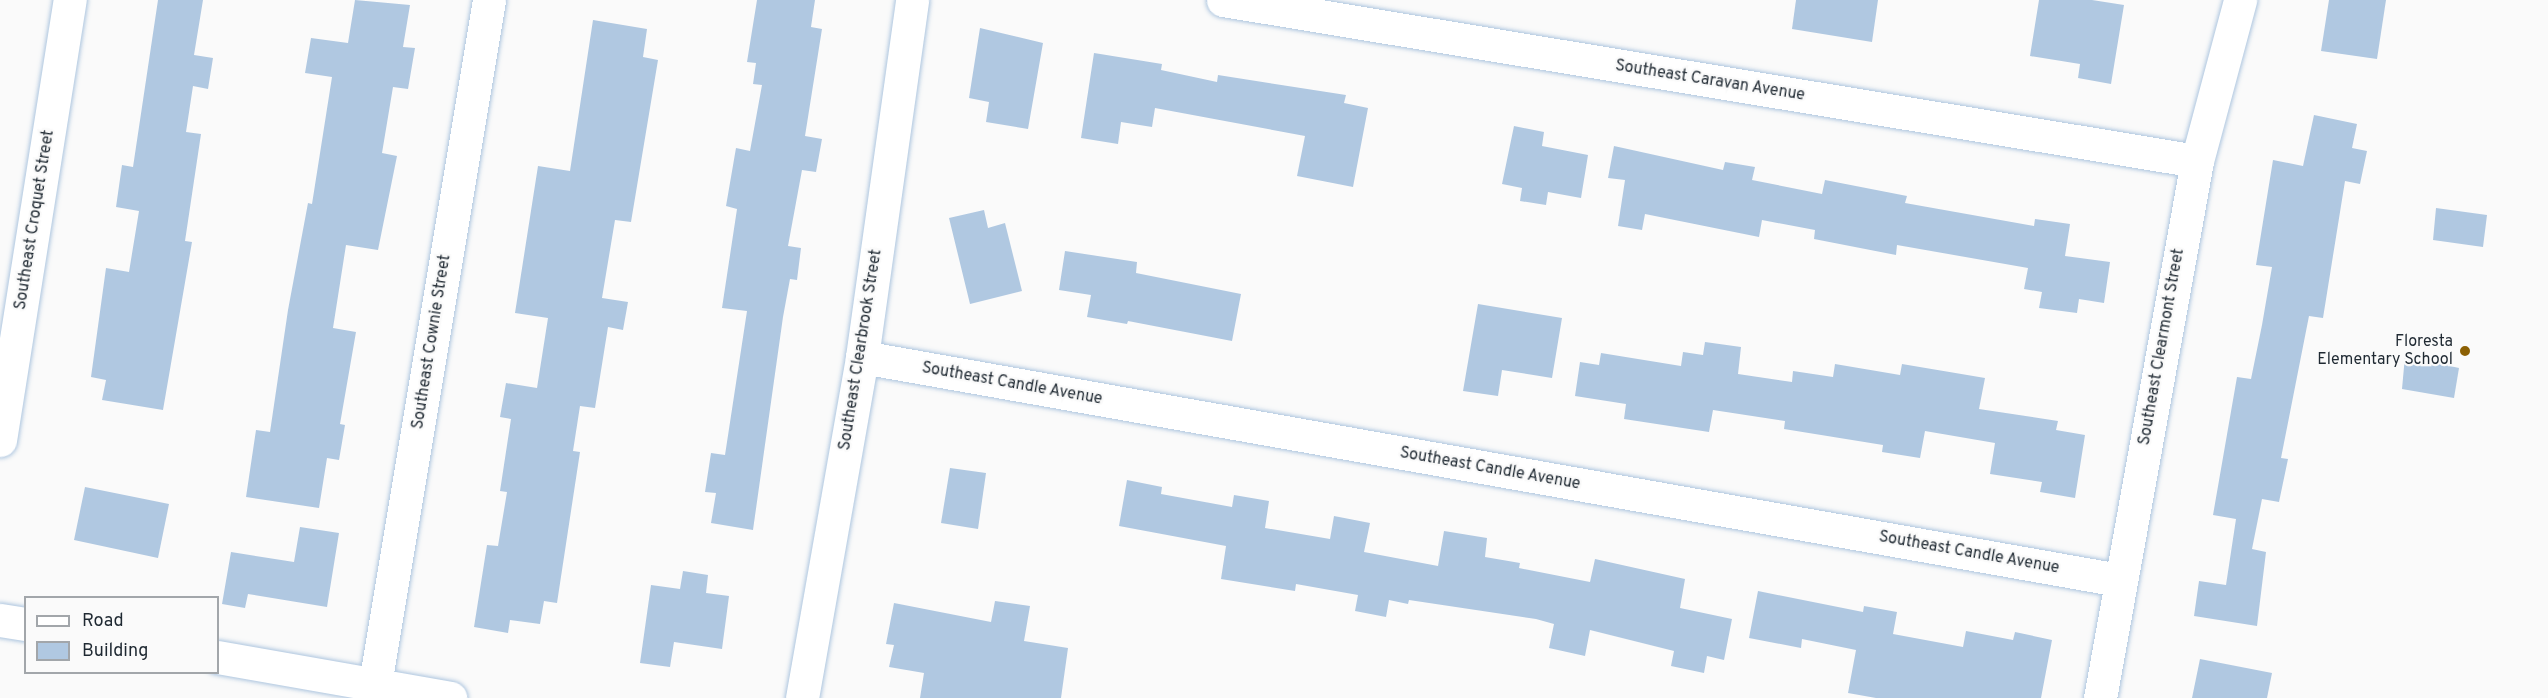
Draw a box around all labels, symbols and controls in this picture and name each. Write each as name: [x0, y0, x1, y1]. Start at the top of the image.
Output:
street label: Southeast Caravan Avenue: [1614, 56, 1806, 106]
street label: Southeast Croquet Street: [11, 129, 59, 311]
street label: Southeast Clearmont Street: [2135, 247, 2189, 447]
street label: Southeast Clearbrook Street: [836, 248, 886, 452]
street label: Southeast Cownie Street: [409, 253, 455, 431]
place label: Floresta Elementary School: [2317, 332, 2453, 370]
marker: Floresta Elementary School: [2458, 344, 2472, 358]
street label: Southeast Candle Avenue: [920, 359, 1104, 409]
street label: Southeast Candle Avenue: [1398, 444, 1582, 494]
street label: Southeast Candle Avenue: [1877, 528, 2061, 578]
legend: [24, 596, 219, 674]
text: Road: [82, 610, 124, 633]
text: Building: [82, 640, 148, 663]

